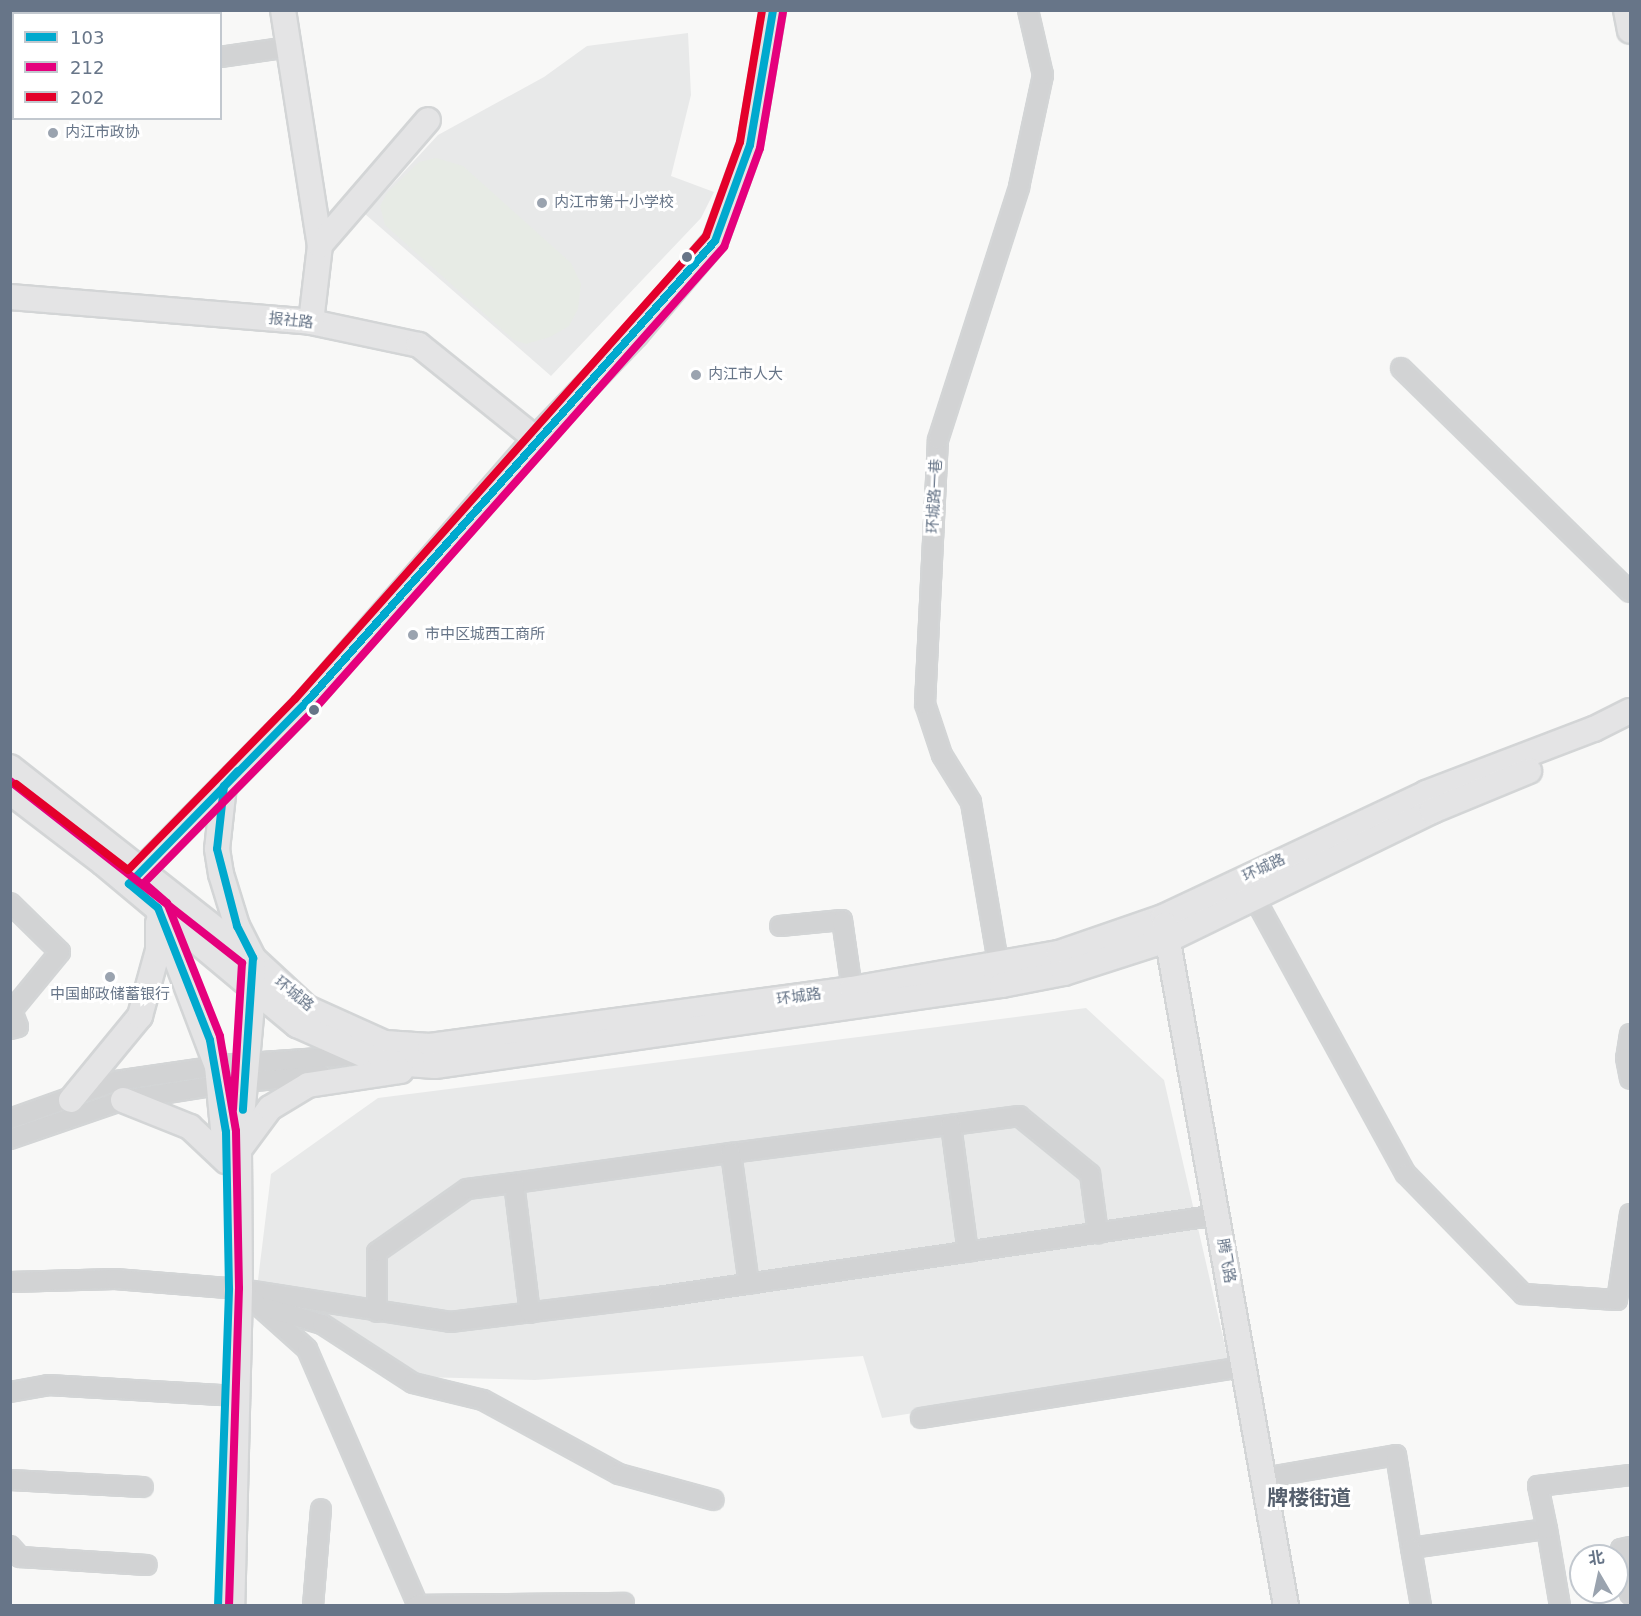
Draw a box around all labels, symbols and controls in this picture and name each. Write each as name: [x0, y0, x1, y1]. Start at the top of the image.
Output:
legend: [12, 12, 222, 120]
text: 103: [70, 27, 104, 48]
text: 212: [70, 57, 104, 78]
text: 202: [70, 87, 104, 108]
place label: 内江市政协: [65, 124, 140, 142]
marker: 内江市政协: [46, 126, 60, 140]
place label: 内江市第十小学校: [554, 194, 674, 212]
marker: 内江市第十小学校: [535, 196, 549, 210]
unlabelled marker: [681, 251, 693, 263]
street label: 报社路: [268, 310, 314, 332]
place label: 内江市人大: [708, 366, 783, 384]
marker: 内江市人大: [689, 368, 703, 382]
street label: 环城路一巷: [924, 458, 946, 534]
place label: 市中区城西工商所: [425, 626, 545, 644]
marker: 市中区城西工商所: [406, 628, 420, 642]
unlabelled marker: [308, 704, 320, 716]
street label: 环城路: [1240, 850, 1288, 886]
marker: 中国邮政储蓄银行: [103, 970, 117, 984]
street label: 环城路: [271, 973, 317, 1015]
street label: 环城路: [775, 985, 823, 1009]
place label: 中国邮政储蓄银行: [50, 986, 170, 1004]
street label: 腾飞路: [1213, 1237, 1239, 1285]
district label: 牌楼街道: [1267, 1485, 1351, 1511]
north arrow: [1569, 1544, 1629, 1604]
text: 北: [1587, 1547, 1606, 1568]

